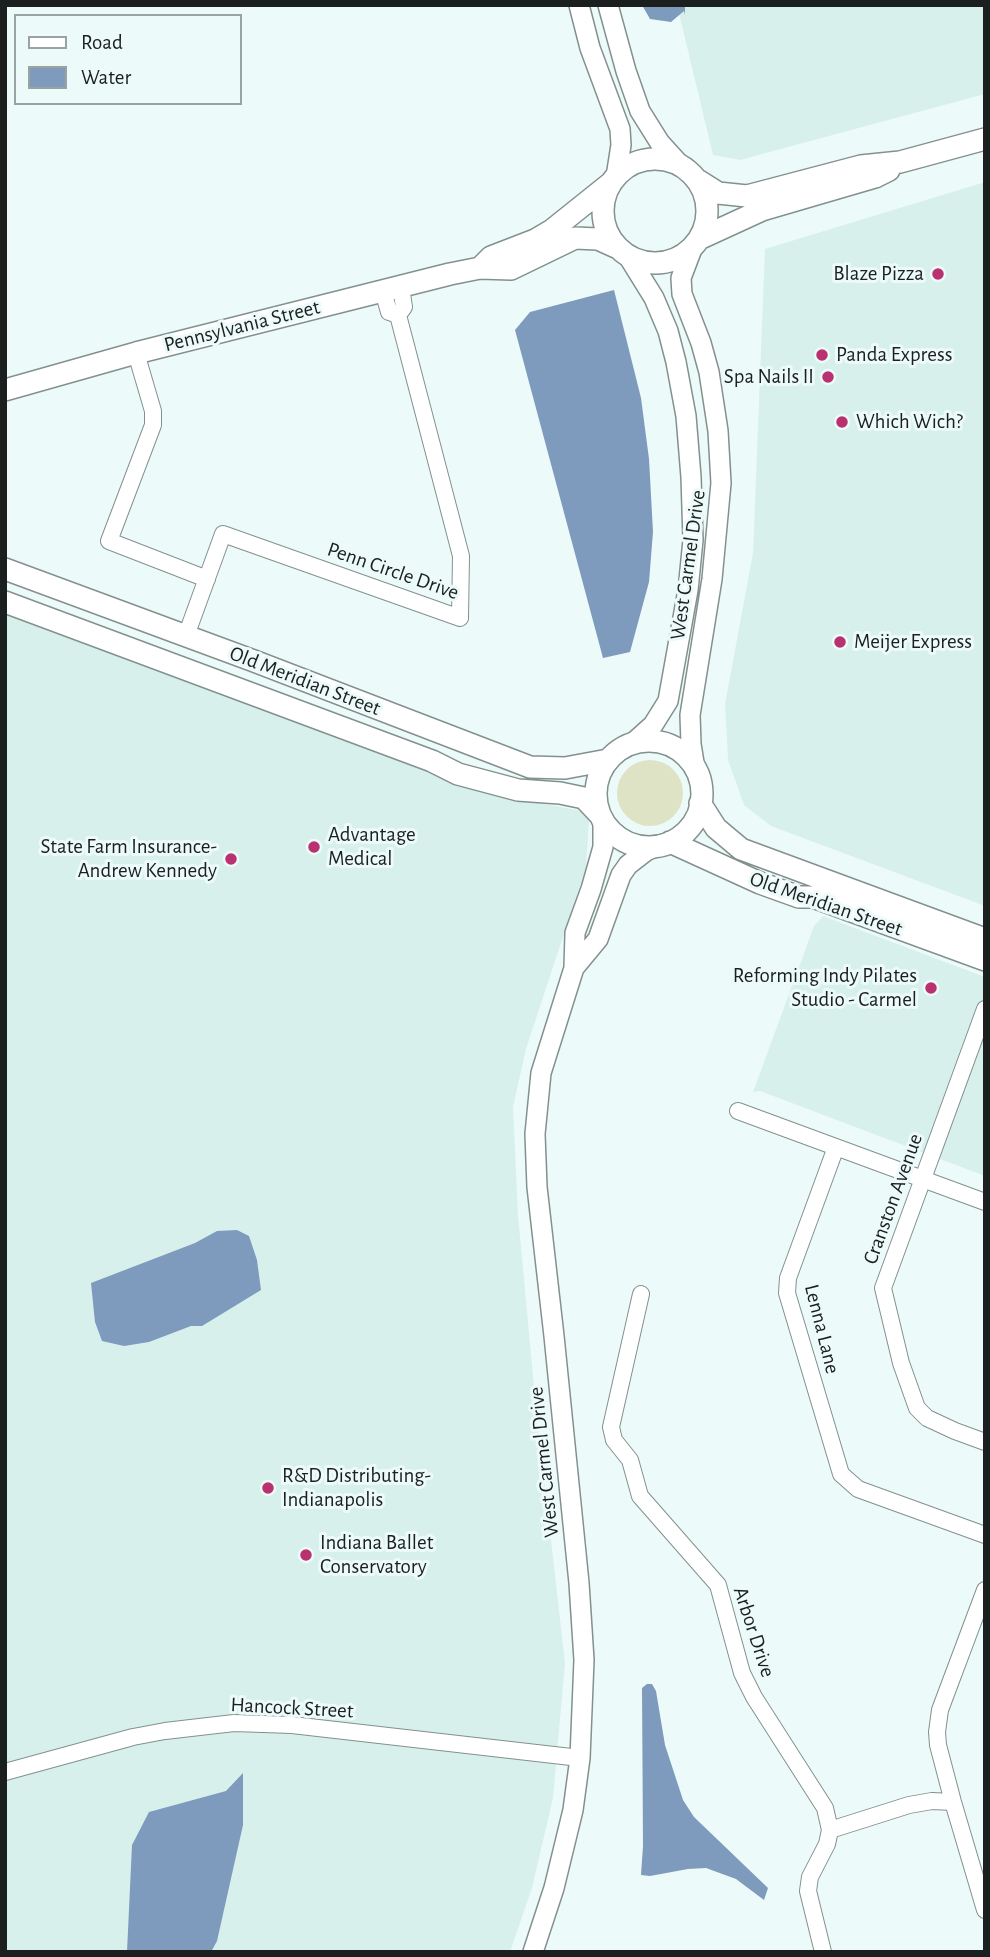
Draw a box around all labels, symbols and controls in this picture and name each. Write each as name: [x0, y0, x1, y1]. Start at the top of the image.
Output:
legend: [14, 14, 242, 105]
text: Road: [81, 32, 123, 53]
text: Water: [81, 67, 131, 88]
place label: Blaze Pizza: [833, 261, 924, 287]
marker: Blaze Pizza: [930, 266, 946, 282]
street label: Pennsylvania Street: [162, 294, 322, 358]
place label: Panda Express: [836, 342, 952, 368]
marker: Panda Express: [814, 347, 830, 363]
place label: Spa Nails II: [724, 364, 814, 390]
marker: Spa Nails II: [820, 369, 836, 385]
place label: Which Wich?: [856, 409, 963, 435]
marker: Which Wich?: [834, 414, 850, 430]
street label: West Carmel Drive: [665, 488, 711, 642]
street label: Penn Circle Drive: [324, 537, 462, 605]
place label: Meijer Express: [854, 629, 972, 655]
marker: Meijer Express: [832, 634, 848, 650]
street label: Old Meridian Street: [226, 641, 384, 721]
place label: Advantage Medical: [328, 822, 416, 872]
place label: State Farm Insurance- Andrew Kennedy: [40, 834, 217, 884]
marker: Advantage Medical: [306, 839, 322, 855]
marker: State Farm Insurance- Andrew Kennedy: [223, 851, 239, 867]
street label: Old Meridian Street: [746, 866, 906, 942]
place label: Reforming Indy Pilates Studio - Carmel: [733, 963, 917, 1013]
marker: Reforming Indy Pilates Studio - Carmel: [923, 980, 939, 996]
street label: Cranston Avenue: [858, 1130, 928, 1268]
street label: Lenna Lane: [799, 1282, 845, 1376]
street label: West Carmel Drive: [524, 1385, 564, 1539]
place label: R&D Distributing- Indianapolis: [282, 1463, 431, 1513]
marker: R&D Distributing- Indianapolis: [260, 1480, 276, 1496]
place label: Indiana Ballet Conservatory: [320, 1530, 433, 1580]
marker: Indiana Ballet Conservatory: [298, 1547, 314, 1563]
street label: Arbor Drive: [728, 1584, 780, 1680]
street label: Hancock Street: [230, 1692, 354, 1724]

